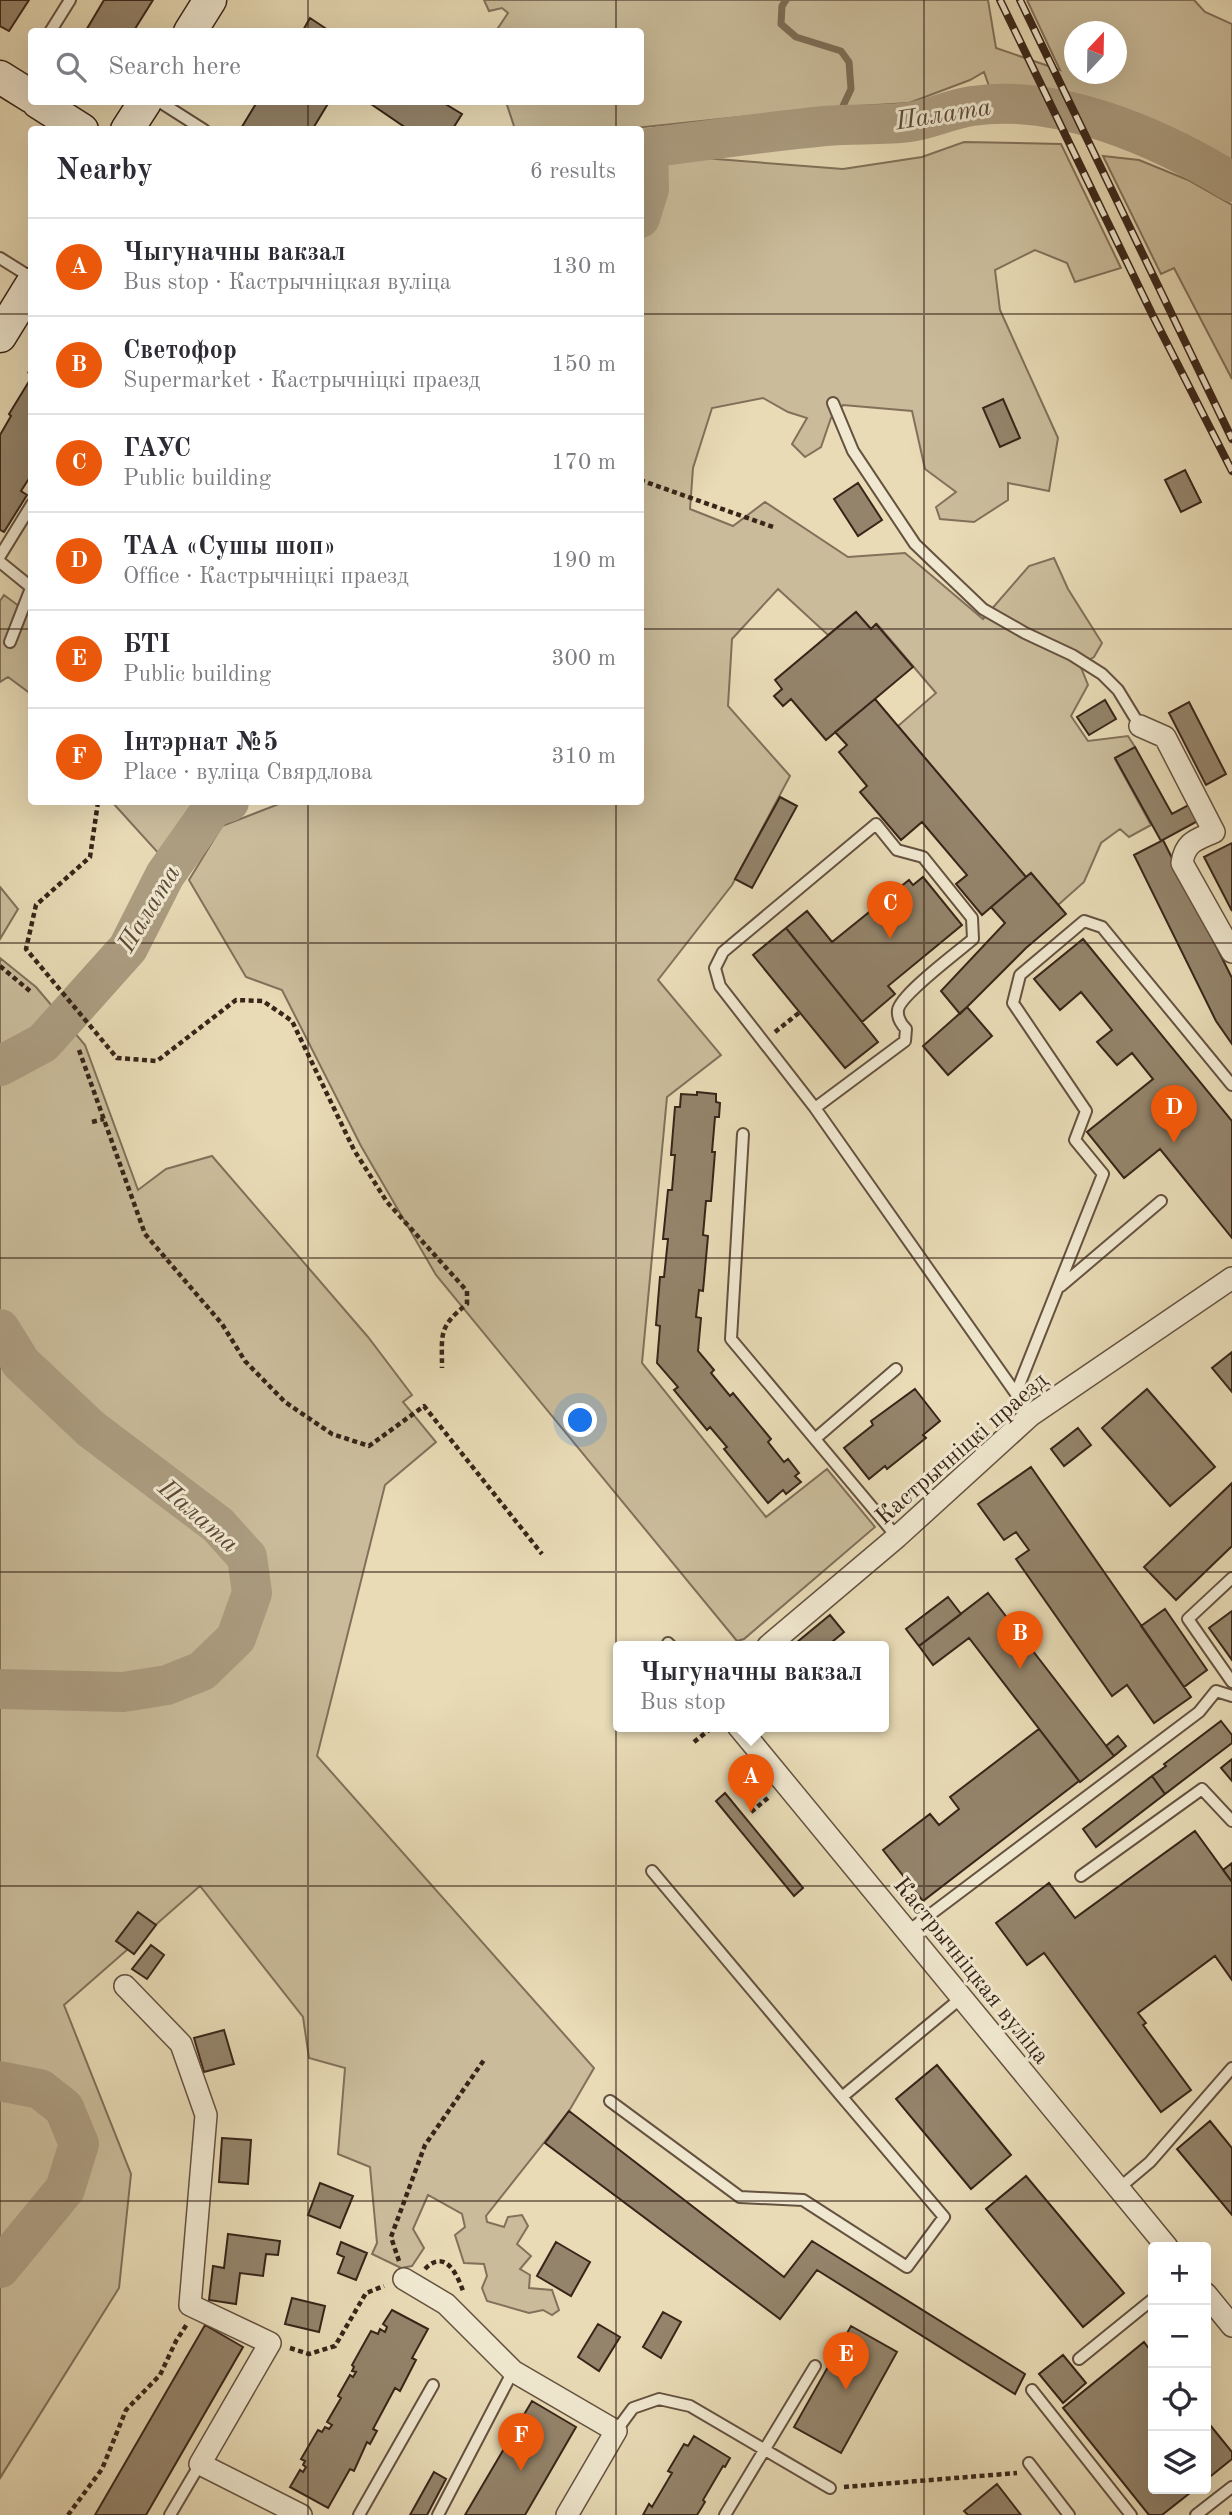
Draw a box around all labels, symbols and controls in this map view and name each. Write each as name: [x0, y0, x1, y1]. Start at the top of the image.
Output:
north arrow: [1064, 21, 1127, 84]
search box: [28, 28, 644, 105]
icon: search: [52, 48, 90, 86]
text: Search here: [108, 54, 241, 80]
water label: Палата: [893, 95, 993, 136]
text: Nearby: [56, 156, 153, 186]
text: 6 results: [530, 160, 616, 183]
text: Чыгуначны вакзал: [123, 240, 346, 266]
text: A: [70, 255, 88, 278]
text: 130 m: [551, 255, 616, 278]
text: Bus stop · Кастрычніцкая вуліца: [123, 271, 451, 294]
text: Светофор: [123, 338, 237, 364]
text: B: [71, 353, 87, 376]
text: 150 m: [551, 353, 616, 376]
text: Supermarket · Кастрычніцкі праезд: [123, 369, 480, 392]
text: ГАУС: [123, 436, 191, 462]
text: C: [71, 451, 87, 474]
text: 170 m: [551, 451, 616, 474]
text: Public building: [123, 467, 271, 490]
text: ТАА «Сушы шоп»: [123, 534, 336, 560]
text: D: [70, 549, 88, 572]
text: 190 m: [551, 549, 616, 572]
text: Office · Кастрычніцкі праезд: [123, 565, 409, 588]
text: БТІ: [123, 632, 171, 658]
text: E: [71, 647, 87, 670]
text: 300 m: [551, 647, 616, 670]
text: Public building: [123, 663, 271, 686]
text: Інтэрнат №5: [123, 730, 278, 756]
text: F: [71, 745, 87, 768]
text: 310 m: [551, 745, 616, 768]
text: Place · вуліца Свярдлова: [123, 761, 373, 784]
water label: Палата: [113, 861, 186, 958]
pin: C: [867, 881, 913, 939]
pin: D: [1151, 1085, 1197, 1143]
street label: Кастрычніцкі праезд: [872, 1369, 1053, 1530]
your location: [563, 1403, 597, 1437]
water label: Палата: [152, 1474, 243, 1558]
pin: B: [997, 1611, 1043, 1669]
popup: [613, 1641, 889, 1732]
text: Чыгуначны вакзал: [640, 1660, 862, 1686]
text: Bus stop: [640, 1691, 726, 1714]
pin: A: [728, 1754, 774, 1812]
street label: Кастрычніцкая вуліца: [888, 1873, 1053, 2069]
map controls: [1148, 2242, 1211, 2494]
button: +: [1148, 2242, 1211, 2305]
button: −: [1148, 2305, 1211, 2368]
pin: E: [823, 2332, 869, 2390]
button: locate: [1148, 2368, 1211, 2431]
pin: F: [498, 2413, 544, 2471]
button: layers: [1148, 2431, 1211, 2494]

